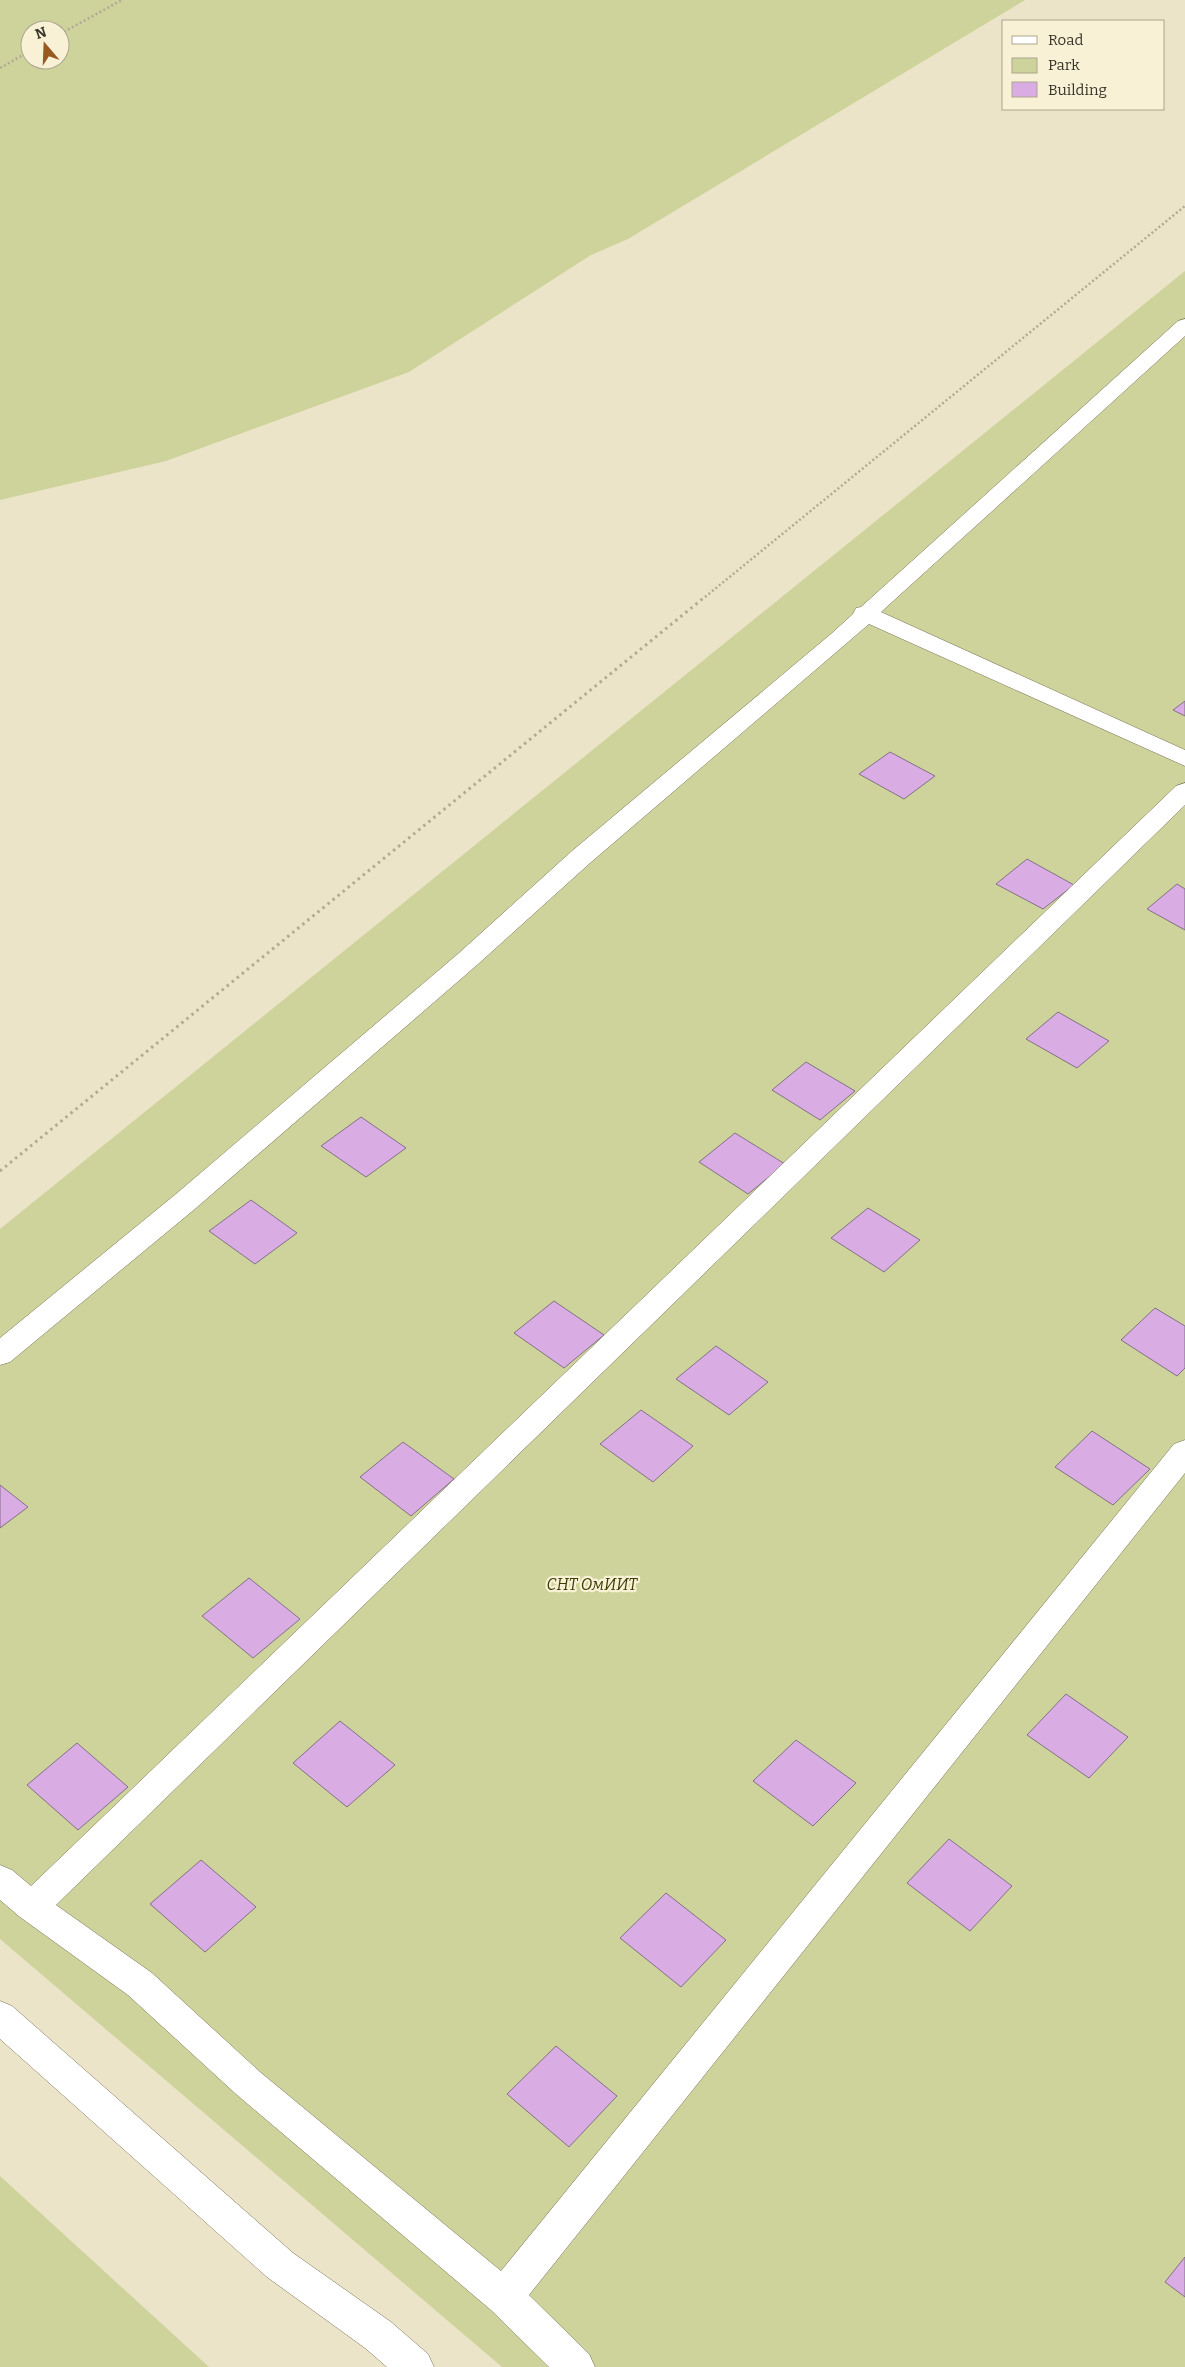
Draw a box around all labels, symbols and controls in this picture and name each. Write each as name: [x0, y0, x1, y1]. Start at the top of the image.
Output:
north arrow: [20, 20, 70, 70]
legend: [1002, 20, 1165, 110]
text: N: [33, 23, 49, 43]
text: Road: [1048, 31, 1083, 49]
text: Park: [1048, 56, 1080, 74]
text: Building: [1048, 81, 1107, 99]
park label: СНТ ОмИИТ: [547, 1575, 638, 1594]

